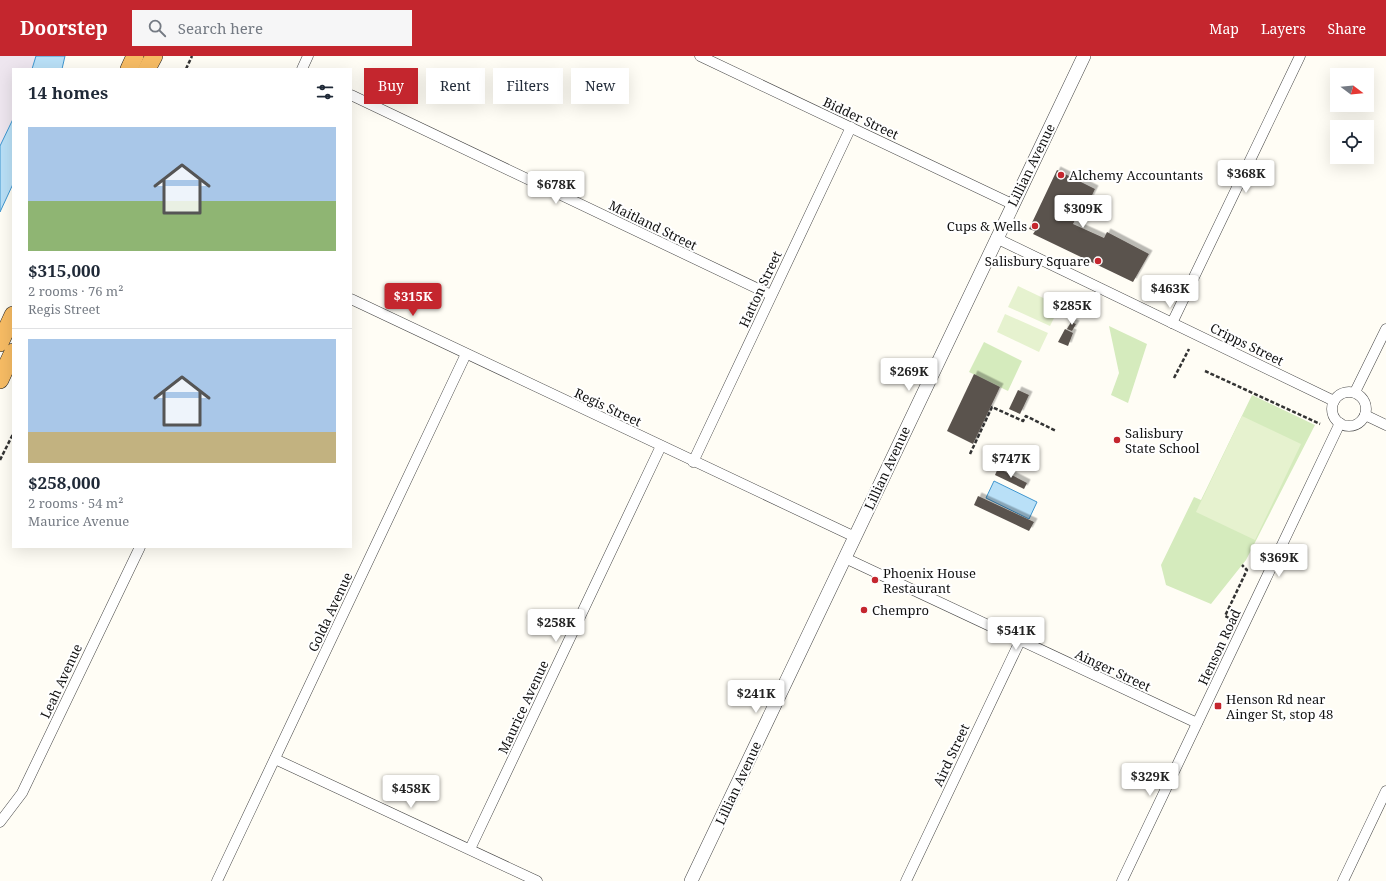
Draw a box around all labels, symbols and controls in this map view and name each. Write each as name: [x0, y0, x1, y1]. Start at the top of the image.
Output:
search box: [132, 10, 412, 46]
text: Doorstep: [20, 15, 108, 41]
icon: search: [146, 17, 168, 39]
text: Search here: [178, 18, 263, 38]
text: Map: [1209, 19, 1239, 38]
text: Layers: [1261, 19, 1306, 38]
text: Share: [1328, 19, 1366, 38]
chip: Buy: [364, 68, 418, 104]
chip: Rent: [426, 68, 485, 104]
chip: Filters: [493, 68, 563, 104]
chip: New: [571, 68, 629, 104]
north arrow: [1330, 68, 1374, 112]
map controls: [1330, 68, 1374, 164]
text: 14 homes: [28, 81, 108, 104]
icon: filters: [314, 81, 336, 103]
street label: Bidder Street: [820, 93, 902, 144]
button: locate: [1330, 120, 1374, 164]
street label: Lillian Avenue: [1003, 121, 1059, 209]
icon: home: [146, 153, 218, 225]
pin: $368K: [1218, 160, 1274, 194]
text: $368K: [1227, 164, 1265, 182]
place label: Alchemy Accountants: [1069, 166, 1203, 184]
marker: Alchemy Accountants: [1056, 170, 1066, 180]
pin: $678K: [528, 171, 584, 205]
text: $678K: [537, 175, 575, 193]
pin: $309K: [1055, 195, 1111, 229]
street label: Maitland Street: [606, 196, 700, 254]
text: $309K: [1064, 199, 1102, 217]
place label: Cups & Wells: [947, 217, 1027, 235]
marker: Cups & Wells: [1030, 221, 1040, 231]
street label: Hatton Street: [734, 248, 786, 330]
place label: Salisbury Square: [985, 252, 1090, 270]
marker: Salisbury Square: [1093, 256, 1103, 266]
text: $315,000: [28, 259, 100, 282]
pin: $463K: [1142, 275, 1198, 309]
text: $463K: [1151, 279, 1189, 297]
text: 2 rooms · 76 m²: [28, 282, 123, 300]
pin: $315K: [385, 283, 441, 317]
text: $315K: [394, 287, 432, 305]
pin: $285K: [1044, 292, 1100, 326]
text: $285K: [1053, 296, 1091, 314]
text: Regis Street: [28, 300, 100, 318]
street label: Cripps Street: [1207, 318, 1287, 370]
pin: $269K: [881, 358, 937, 392]
text: $269K: [890, 362, 928, 380]
icon: home: [146, 365, 218, 437]
street label: Regis Street: [572, 384, 645, 431]
street label: Lillian Avenue: [860, 423, 914, 513]
place label: Salisbury State School: [1125, 424, 1200, 457]
marker: Salisbury State School: [1112, 435, 1122, 445]
pin: $747K: [983, 445, 1039, 479]
text: $747K: [992, 449, 1030, 467]
text: $258,000: [28, 471, 100, 494]
text: 2 rooms · 54 m²: [28, 494, 123, 512]
text: Maurice Avenue: [28, 512, 129, 530]
pin: $369K: [1251, 544, 1307, 578]
text: $369K: [1260, 548, 1298, 566]
place label: Phoenix House Restaurant: [883, 564, 976, 597]
street label: Golda Avenue: [304, 569, 356, 655]
marker: Phoenix House Restaurant: [870, 575, 880, 585]
place label: Chempro: [872, 601, 929, 619]
marker: Chempro: [859, 605, 869, 615]
street label: Henson Road: [1193, 606, 1245, 688]
pin: $258K: [528, 609, 584, 643]
text: $258K: [537, 613, 575, 631]
pin: $541K: [988, 617, 1044, 651]
text: $541K: [997, 621, 1035, 639]
street label: Leah Avenue: [36, 641, 86, 721]
street label: Ainger Street: [1072, 645, 1154, 696]
street label: Maurice Avenue: [493, 657, 553, 757]
pin: $241K: [728, 680, 784, 714]
text: $241K: [737, 684, 775, 702]
place label: Henson Rd near Ainger St, stop 48: [1226, 690, 1333, 723]
marker: Henson Rd near Ainger St, stop 48: [1213, 701, 1223, 711]
street label: Aird Street: [929, 720, 974, 789]
street label: Lillian Avenue: [711, 738, 765, 828]
pin: $329K: [1122, 763, 1178, 797]
text: $329K: [1131, 767, 1169, 785]
pin: $458K: [383, 775, 439, 809]
text: $458K: [392, 779, 430, 797]

